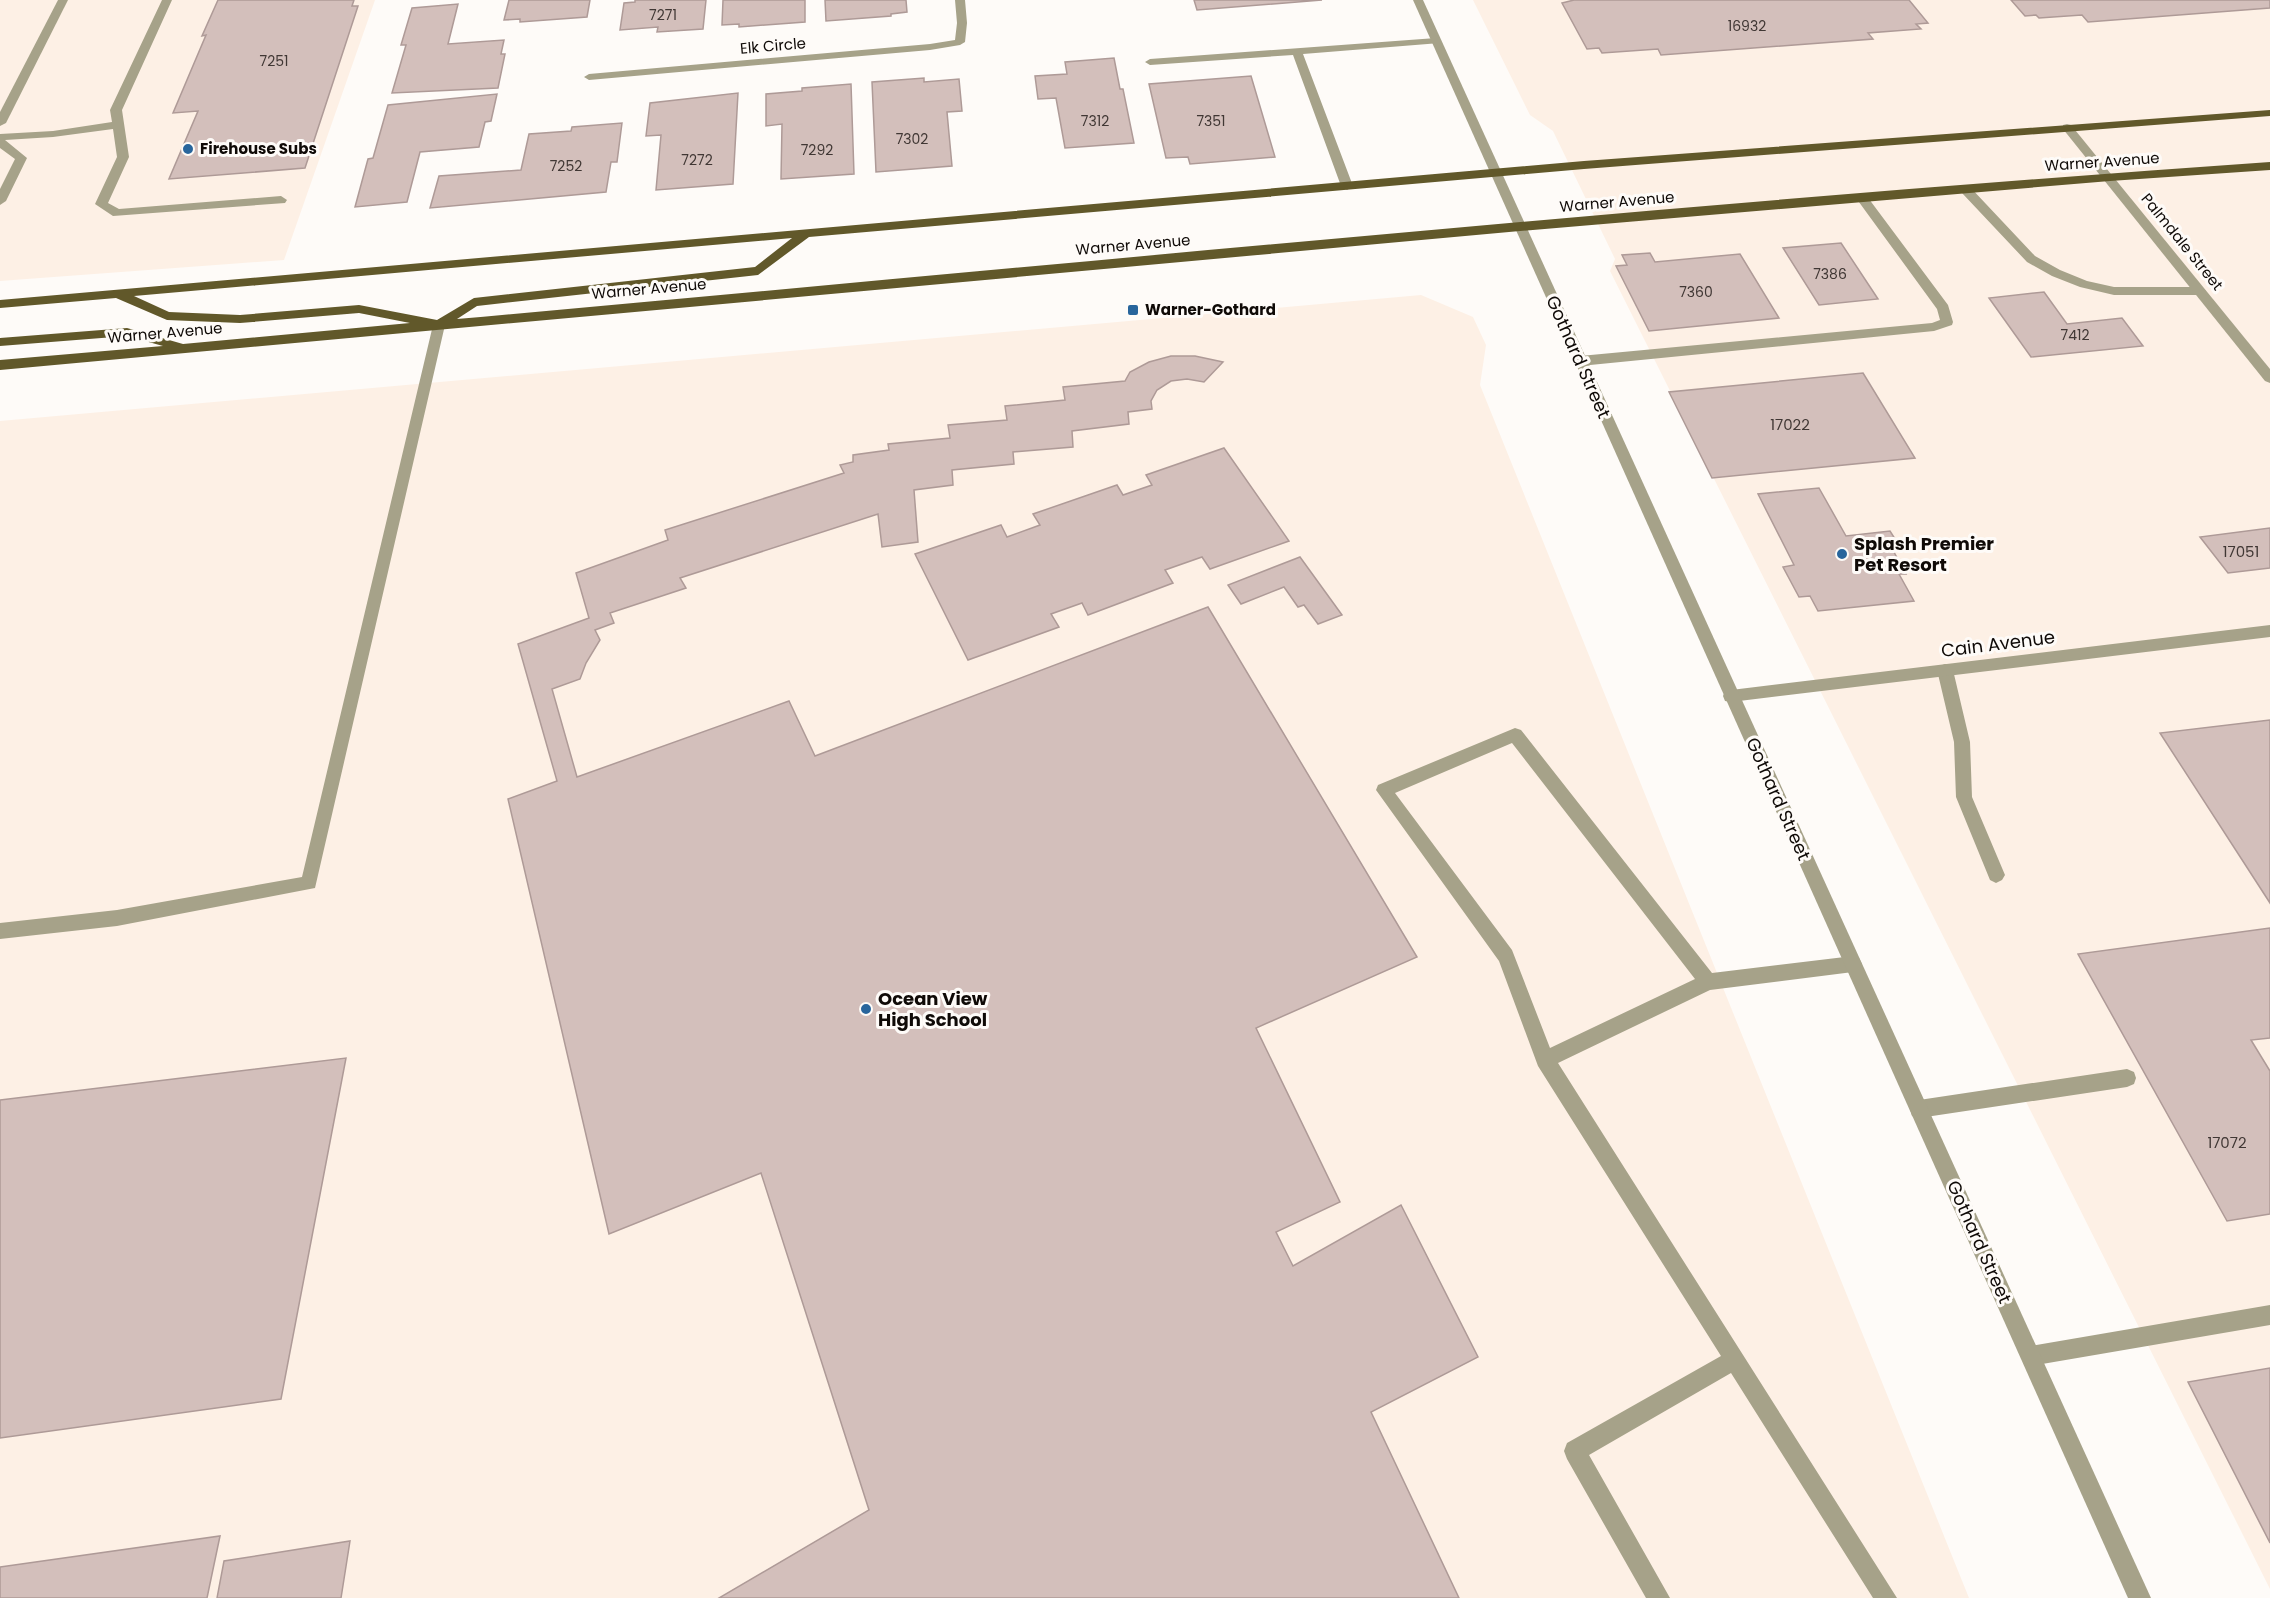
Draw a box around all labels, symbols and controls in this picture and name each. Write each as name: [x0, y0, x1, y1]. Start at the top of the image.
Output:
house number: 7271: [649, 5, 677, 25]
house number: 16932: [1728, 16, 1766, 36]
street label: Elk Circle: [739, 32, 807, 59]
house number: 7251: [260, 51, 288, 71]
house number: 7312: [1081, 111, 1109, 131]
house number: 7351: [1196, 111, 1226, 131]
house number: 7302: [896, 129, 928, 149]
place label: Firehouse Subs: [200, 138, 317, 159]
house number: 7292: [801, 140, 833, 160]
marker: Firehouse Subs: [181, 142, 195, 156]
street label: Warner Avenue: [2044, 147, 2160, 176]
house number: 7272: [681, 150, 713, 170]
house number: 7252: [550, 156, 582, 176]
street label: Warner Avenue: [1559, 186, 1675, 217]
street label: Palmdale Street: [2137, 189, 2228, 295]
street label: Warner Avenue: [1075, 229, 1191, 260]
house number: 7386: [1813, 264, 1847, 284]
street label: Warner Avenue: [591, 273, 707, 304]
house number: 7360: [1679, 282, 1713, 302]
street label: Gothard Street: [1540, 291, 1617, 422]
place label: Warner-Gothard: [1145, 299, 1276, 320]
marker: Warner-Gothard: [1126, 303, 1140, 317]
street label: Warner Avenue: [107, 317, 223, 348]
house number: 7412: [2061, 325, 2089, 345]
house number: 17022: [1770, 414, 1810, 435]
place label: Splash Premier Pet Resort: [1854, 531, 1994, 577]
house number: 17051: [2223, 541, 2259, 562]
marker: Splash Premier Pet Resort: [1835, 547, 1849, 561]
street label: Cain Avenue: [1940, 624, 2056, 663]
street label: Gothard Street: [1740, 733, 1817, 864]
place label: Ocean View High School: [878, 986, 988, 1032]
marker: Ocean View High School: [859, 1002, 873, 1016]
house number: 17072: [2207, 1132, 2247, 1153]
street label: Gothard Street: [1941, 1176, 2018, 1307]

